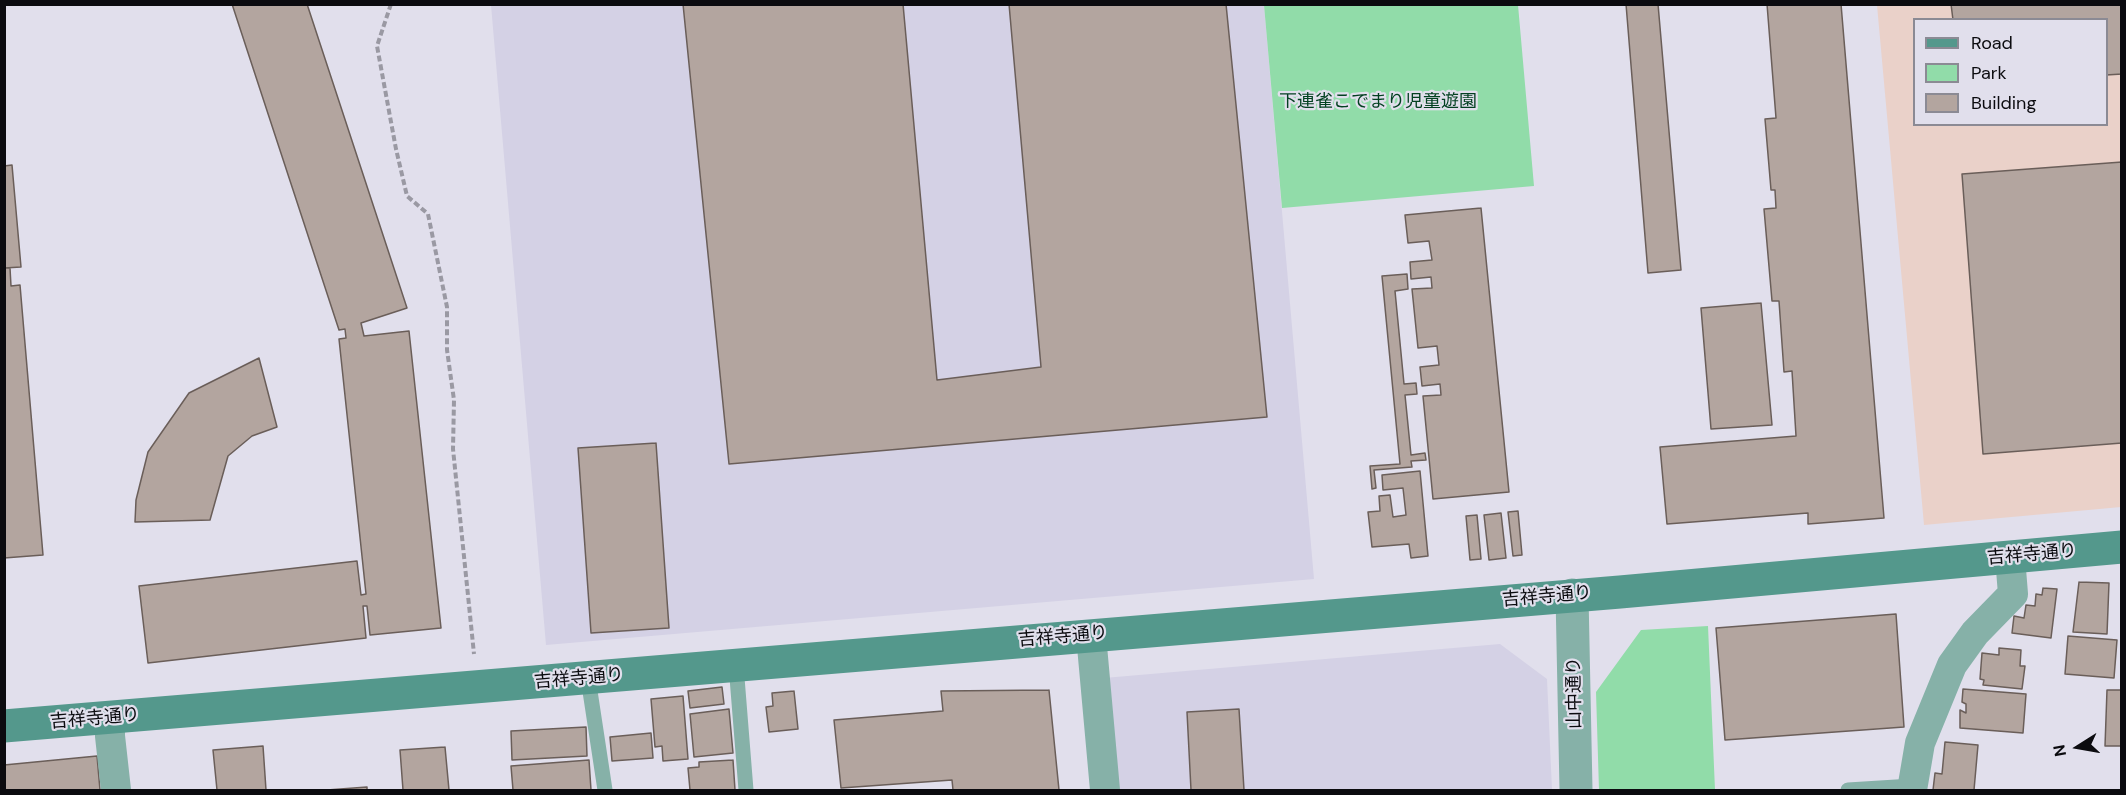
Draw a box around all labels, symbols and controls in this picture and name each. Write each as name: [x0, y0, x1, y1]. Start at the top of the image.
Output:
legend: [1913, 18, 2108, 126]
text: Road: [1971, 31, 2013, 55]
text: Park: [1971, 61, 2007, 85]
park label: 下連雀こでまり児童遊園: [1279, 91, 1477, 113]
text: Building: [1971, 91, 2036, 115]
street label: 吉祥寺通り: [1986, 540, 2078, 570]
street label: 吉祥寺通り: [1501, 582, 1593, 612]
street label: 吉祥寺通り: [1017, 622, 1109, 652]
street label: 山中通り: [1564, 657, 1586, 729]
street label: 吉祥寺通り: [533, 664, 625, 694]
street label: 吉祥寺通り: [49, 704, 141, 734]
north arrow: [2048, 717, 2108, 777]
text: N: [2048, 743, 2071, 758]

